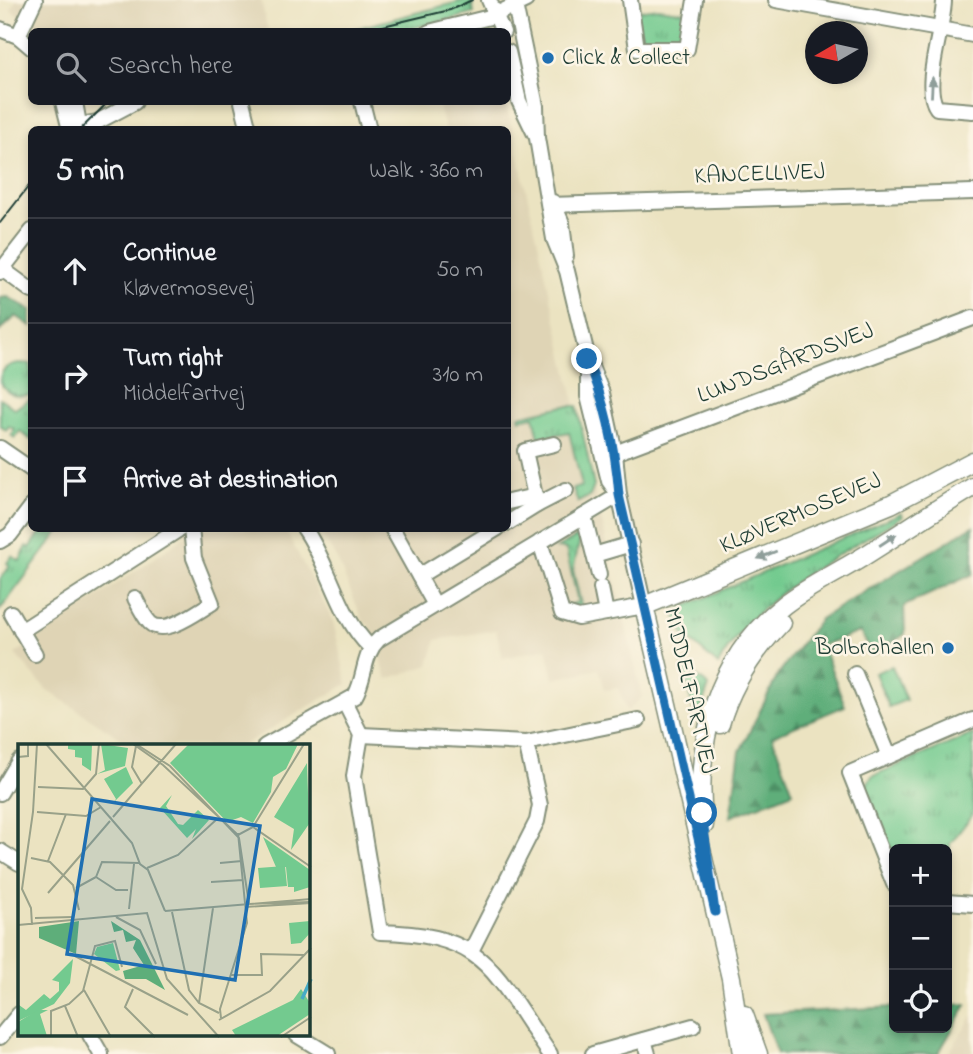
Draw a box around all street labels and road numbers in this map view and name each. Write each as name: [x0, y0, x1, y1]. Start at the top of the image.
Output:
street label: KANCELLIVEJ: [694, 155, 826, 195]
street label: LUNDSGÅRDSVEJ: [692, 314, 880, 414]
street label: KLØVERMOSEVEJ: [714, 464, 888, 564]
street label: MIDDELFARTVEJ: [653, 604, 725, 778]

